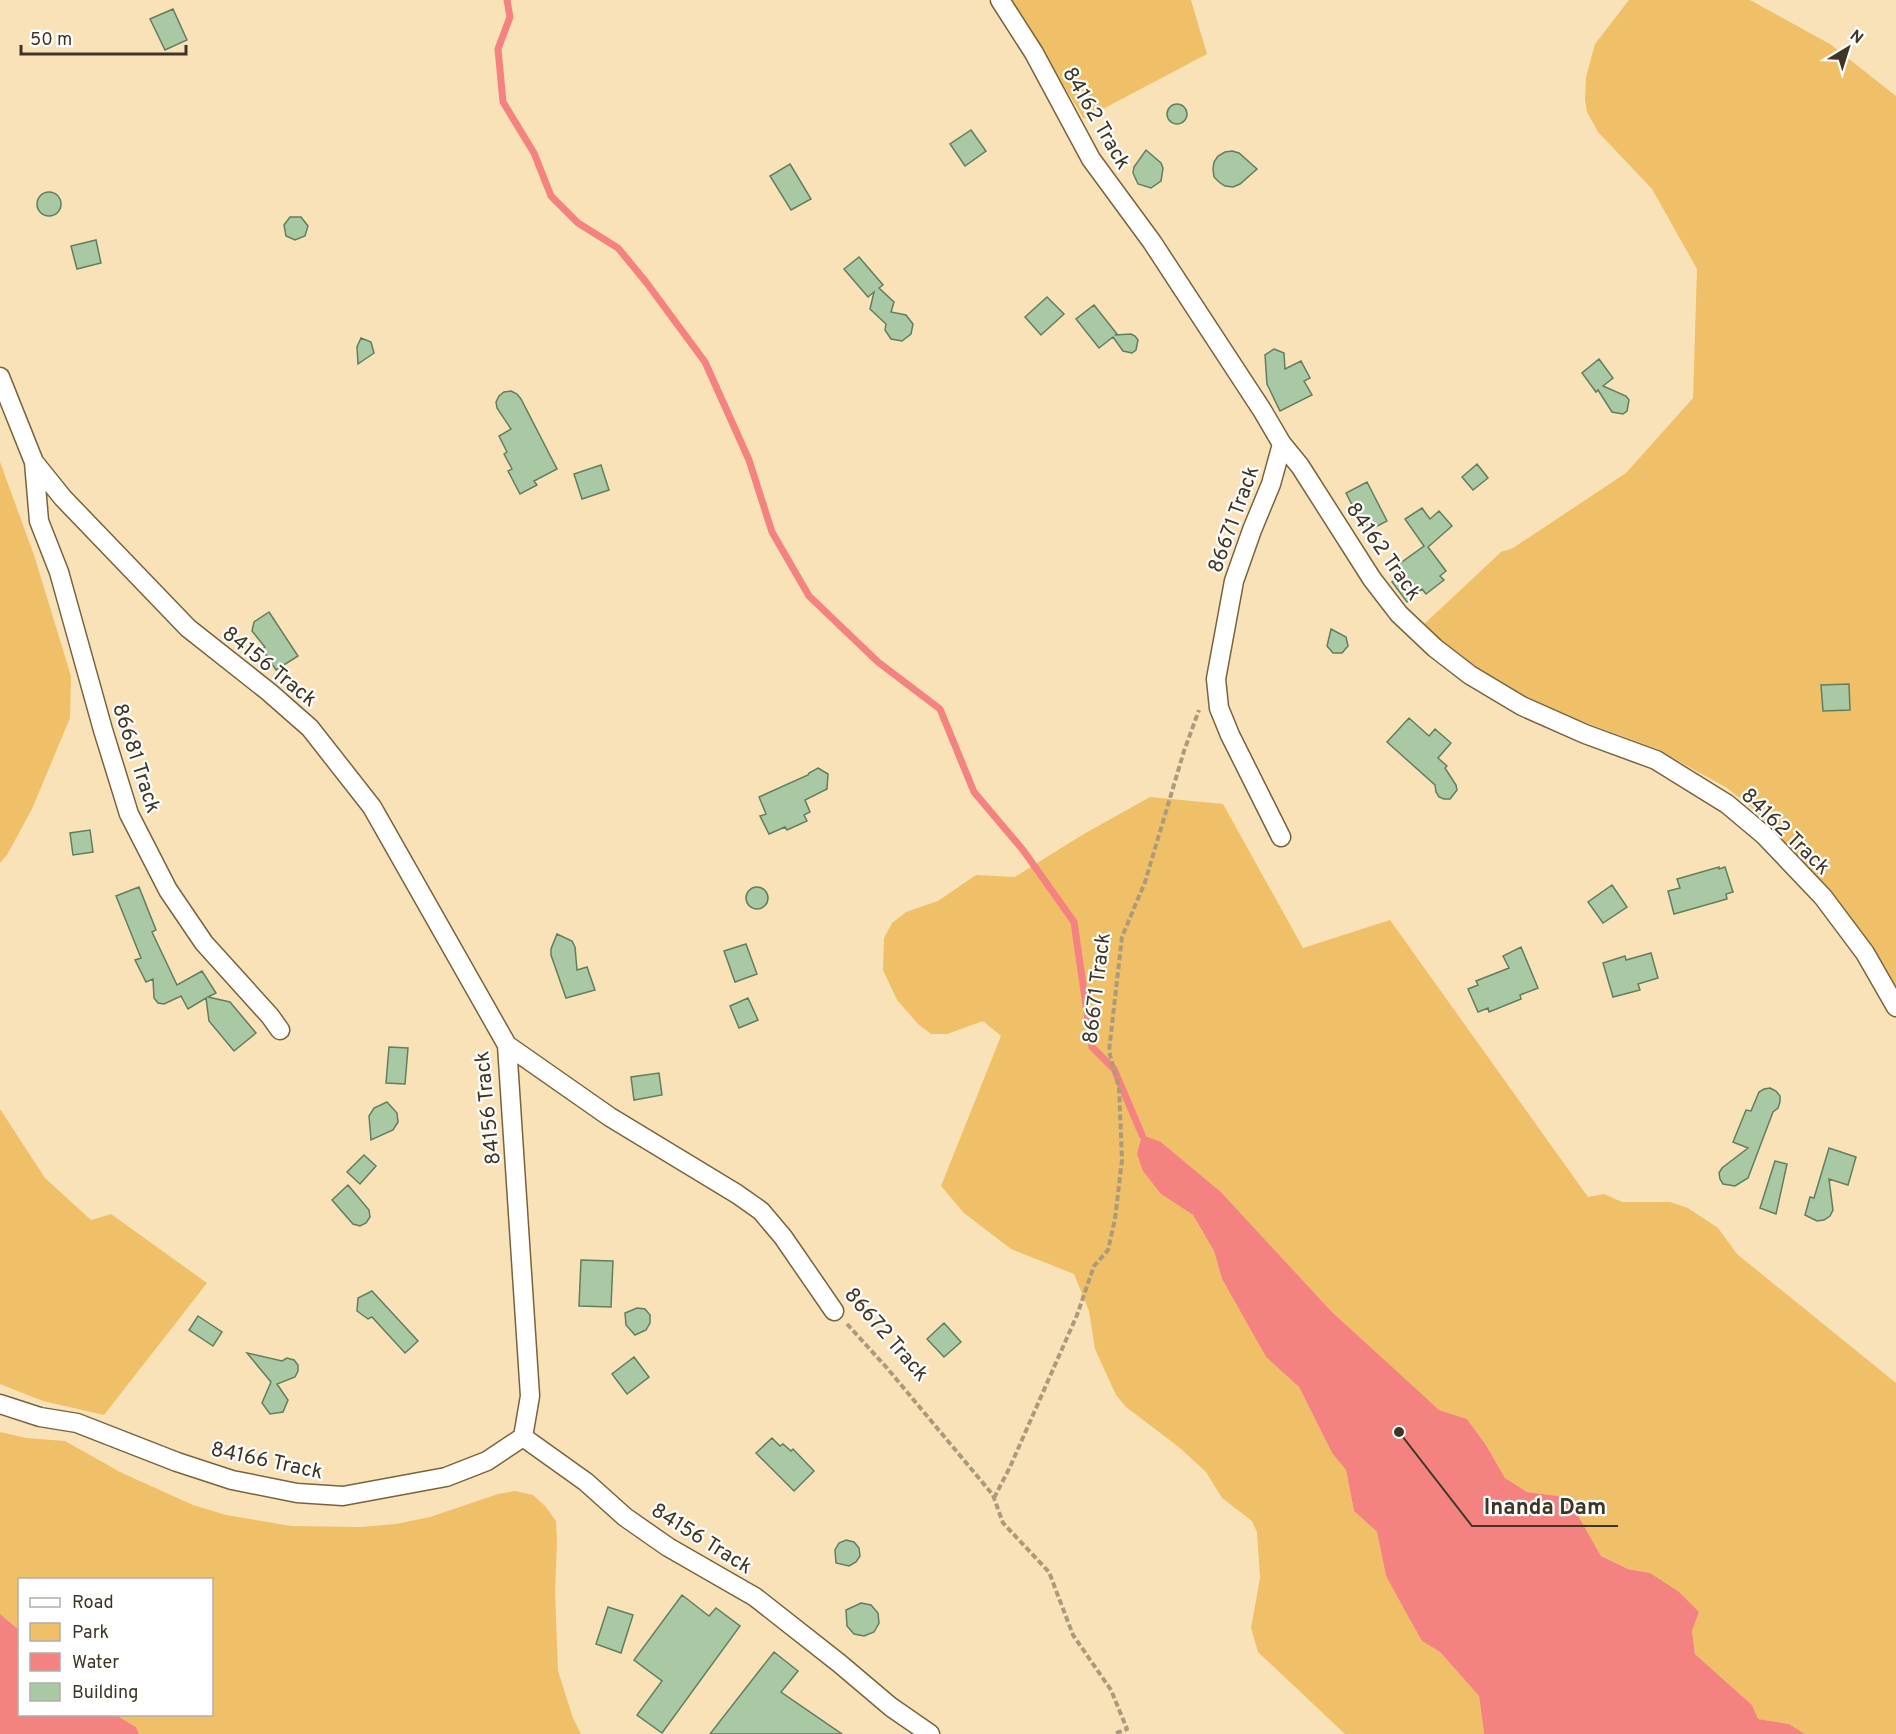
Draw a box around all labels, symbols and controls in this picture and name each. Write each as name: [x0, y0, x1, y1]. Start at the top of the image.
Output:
scale bar: [21, 18, 186, 56]
north arrow: [1818, 18, 1878, 78]
text: N: [1845, 26, 1867, 49]
text: 50 m: [30, 29, 72, 52]
street label: 84162 Track: [1055, 62, 1136, 175]
street label: 86671 Track: [1203, 462, 1266, 577]
street label: 84162 Track: [1339, 497, 1427, 606]
street label: 84156 Track: [216, 621, 322, 714]
street label: 86681 Track: [105, 700, 166, 817]
street label: 84162 Track: [1734, 783, 1835, 882]
street label: 86671 Track: [1077, 931, 1118, 1045]
street label: 84156 Track: [469, 1049, 508, 1166]
street label: 86672 Track: [838, 1282, 934, 1388]
street label: 84166 Track: [208, 1436, 325, 1487]
callout: Inanda Dam: [1472, 1486, 1618, 1526]
text: Inanda Dam: [1484, 1495, 1606, 1522]
street label: 84156 Track: [645, 1497, 757, 1581]
legend: [18, 1578, 213, 1716]
text: Road: [72, 1592, 114, 1615]
text: Park: [72, 1622, 109, 1645]
text: Water: [72, 1652, 119, 1675]
text: Building: [72, 1682, 138, 1705]

